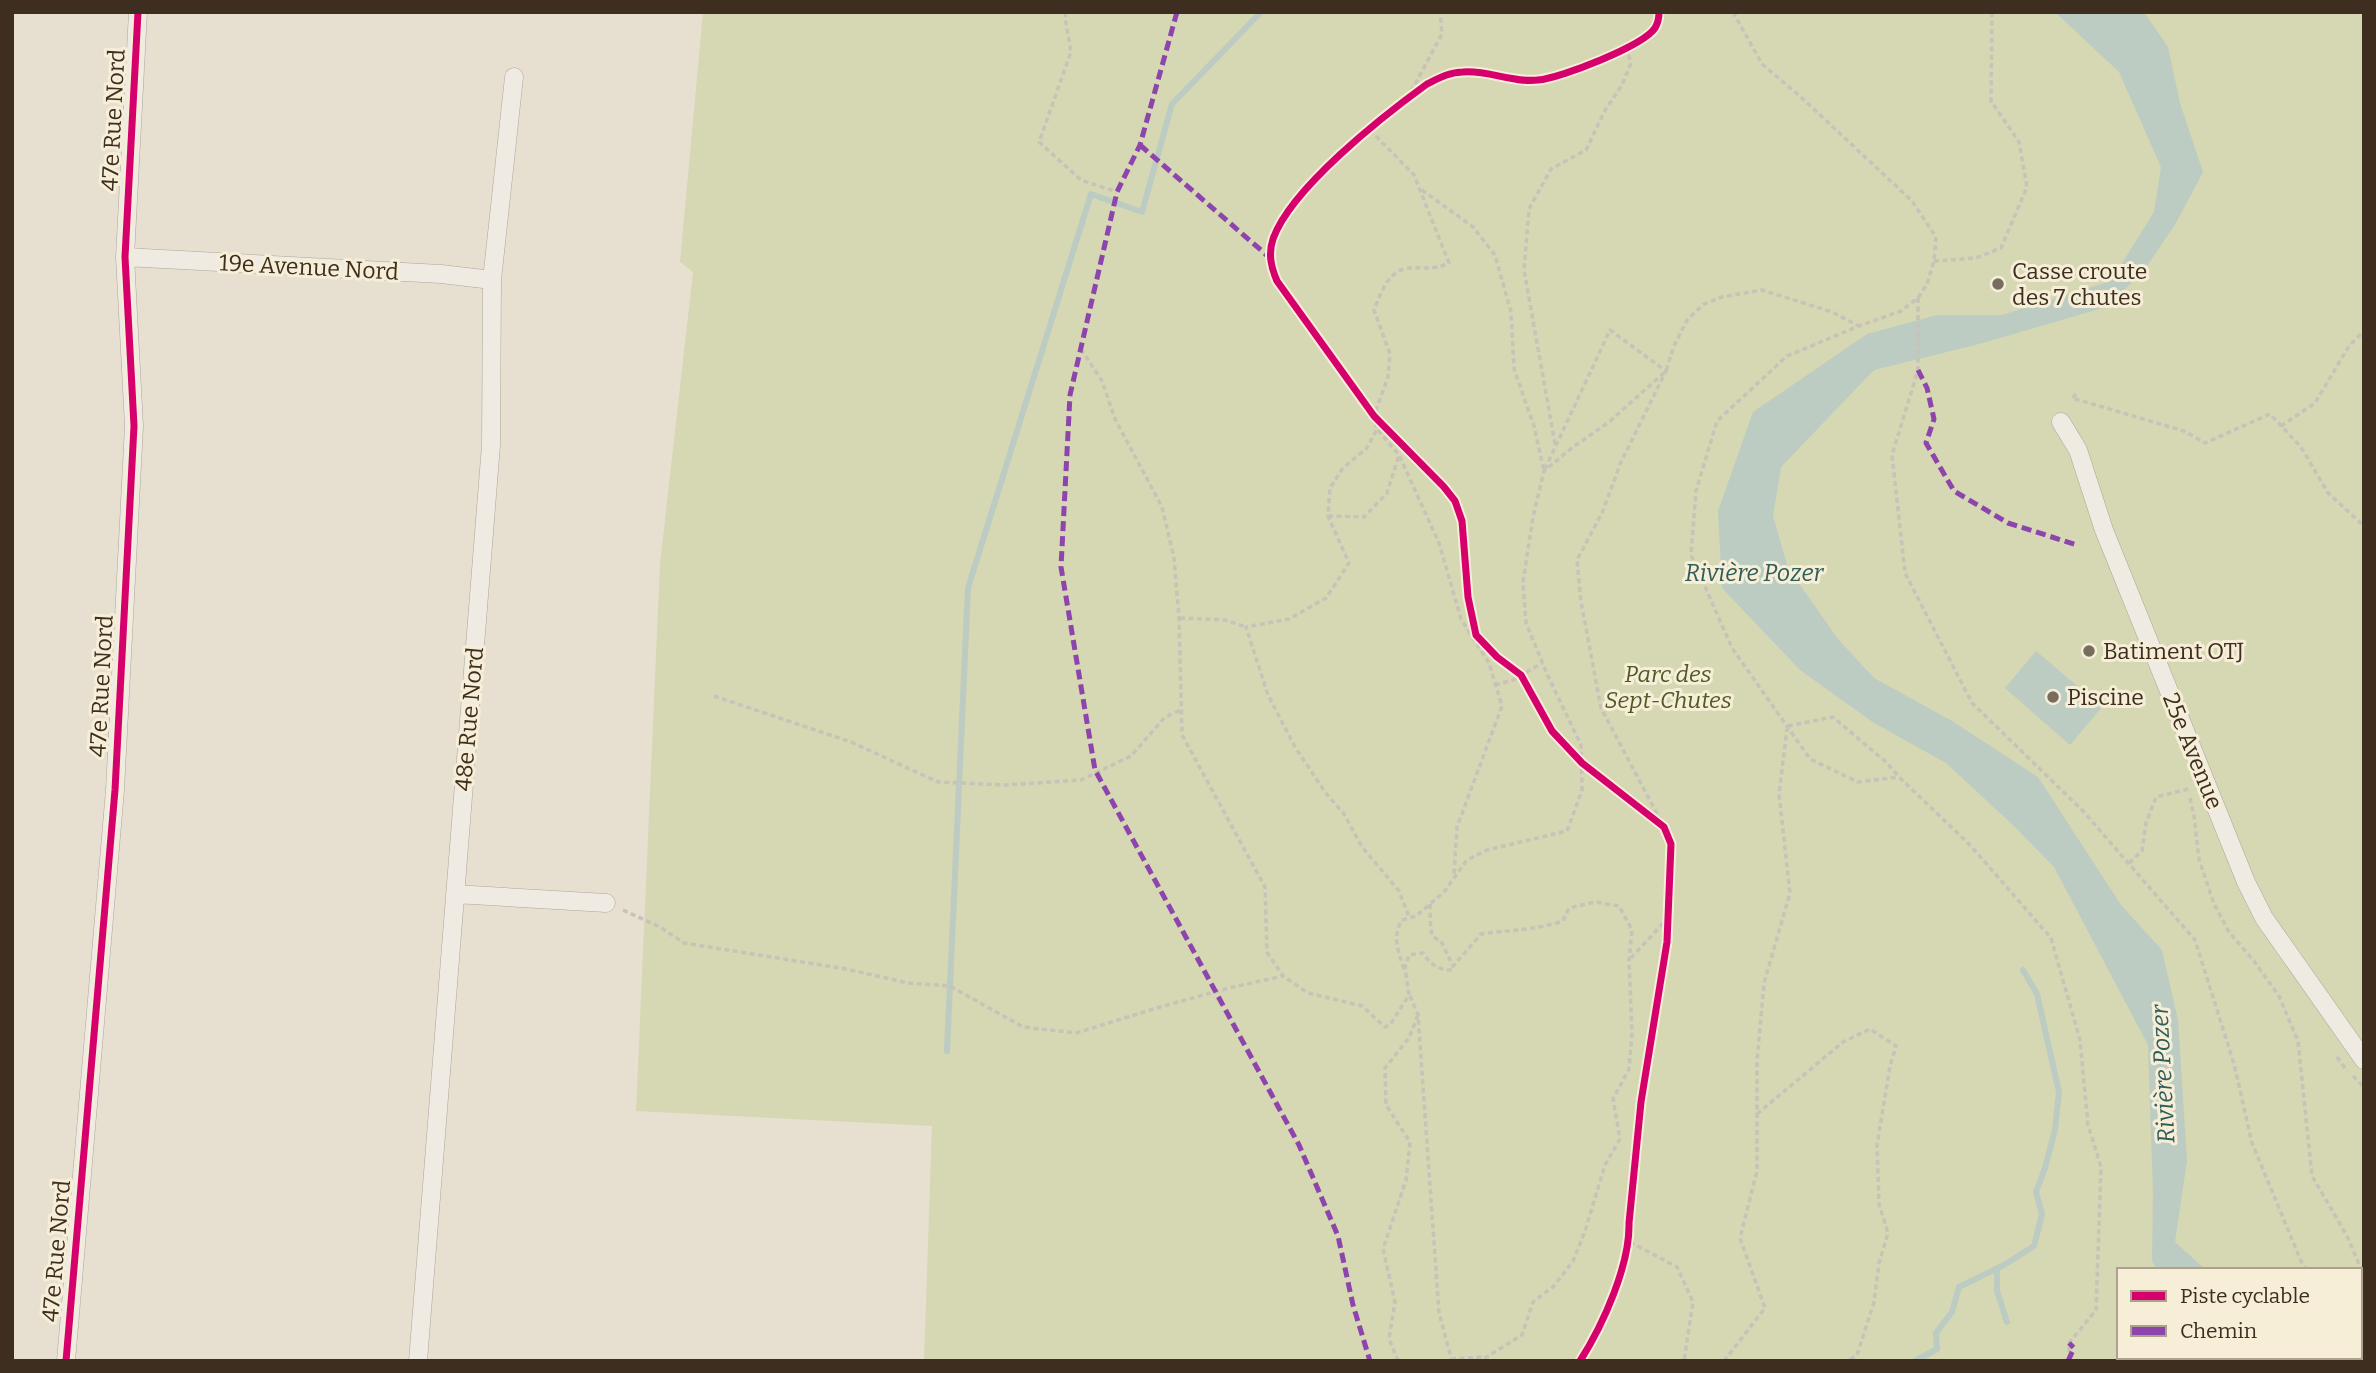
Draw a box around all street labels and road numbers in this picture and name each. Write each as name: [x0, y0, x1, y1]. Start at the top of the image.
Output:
street label: 47e Rue Nord: [95, 48, 131, 192]
street label: 19e Avenue Nord: [218, 248, 400, 286]
street label: 47e Rue Nord: [83, 614, 119, 758]
street label: 48e Rue Nord: [449, 645, 489, 792]
street label: 25e Avenue: [2157, 689, 2229, 813]
street label: 47e Rue Nord: [36, 1179, 76, 1323]

